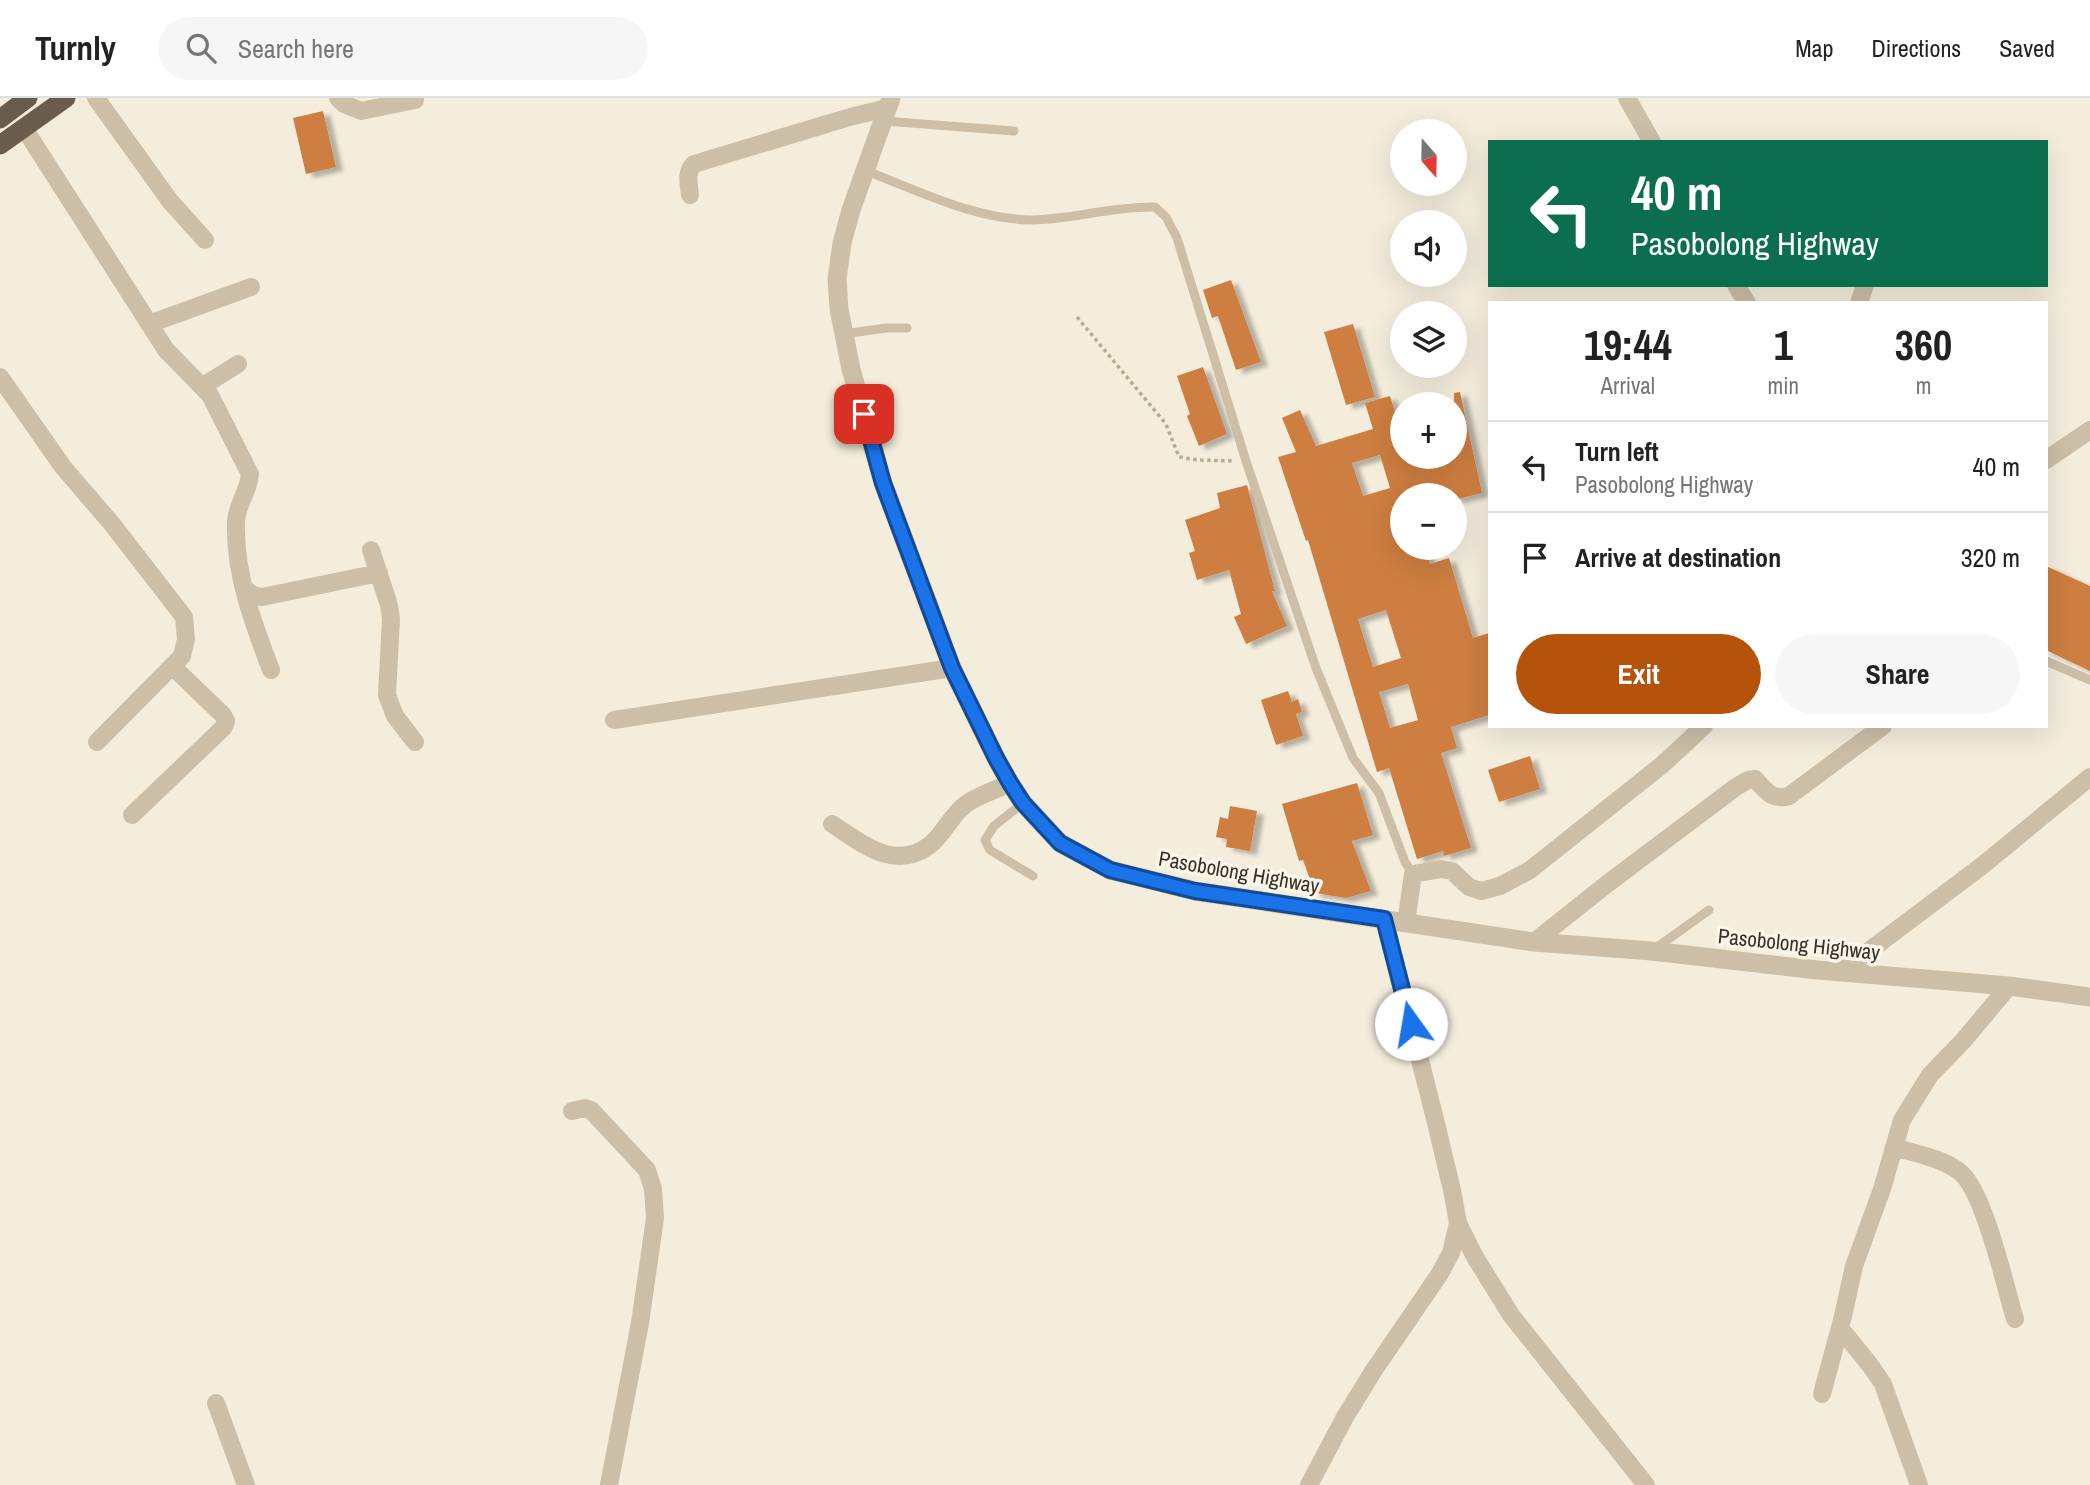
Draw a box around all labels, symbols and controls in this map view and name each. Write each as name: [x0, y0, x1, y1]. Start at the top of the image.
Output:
search box: [158, 17, 648, 80]
text: Turnly: [35, 26, 116, 70]
icon: search: [182, 29, 220, 67]
text: Search here: [238, 31, 354, 66]
text: Map: [1795, 32, 1833, 64]
text: Directions: [1871, 32, 1961, 64]
text: Saved: [1999, 32, 2055, 64]
north arrow: [1390, 119, 1466, 196]
map controls: [1390, 119, 1467, 560]
text: 40 m: [1631, 159, 1723, 225]
icon: left: [1516, 168, 1607, 259]
button: sound: [1390, 210, 1467, 287]
text: Pasobolong Highway: [1631, 222, 1879, 265]
button: layers: [1390, 301, 1467, 378]
text: 19:44: [1584, 317, 1672, 373]
text: 1: [1774, 317, 1793, 373]
text: 360: [1895, 317, 1952, 373]
text: Arrival: [1601, 370, 1655, 401]
text: min: [1768, 370, 1799, 401]
text: m: [1916, 370, 1931, 401]
pin: [834, 384, 894, 444]
button: +: [1390, 392, 1467, 469]
icon: arrive: [845, 395, 883, 433]
text: Turn left: [1575, 434, 1659, 469]
icon: left: [1516, 448, 1554, 486]
text: 40 m: [1973, 449, 2020, 484]
text: Pasobolong Highway: [1575, 469, 1753, 500]
button: −: [1390, 483, 1467, 560]
icon: arrive: [1516, 539, 1554, 577]
text: Arrive at destination: [1575, 540, 1781, 575]
text: 320 m: [1961, 540, 2020, 575]
button: Exit: [1516, 634, 1761, 714]
button: Share: [1775, 634, 2020, 714]
street label: Pasobolong Highway: [1156, 844, 1322, 900]
street label: Pasobolong Highway: [1717, 921, 1882, 967]
position arrow: [1374, 987, 1448, 1061]

